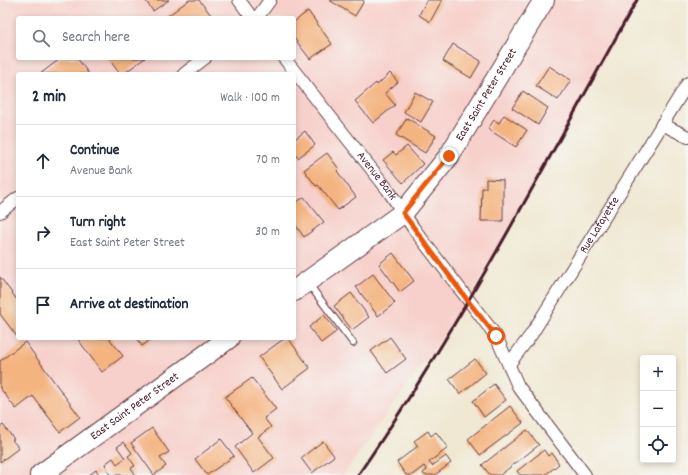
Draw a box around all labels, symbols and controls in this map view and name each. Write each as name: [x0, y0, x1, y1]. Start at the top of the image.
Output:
search box: [16, 16, 296, 60]
icon: search: [30, 27, 52, 49]
text: Search here: [62, 27, 130, 49]
street label: East Saint Peter Street: [451, 45, 521, 144]
text: 2 min: [32, 86, 66, 110]
text: Walk · 100 m: [220, 89, 280, 108]
text: Continue: [70, 140, 119, 162]
route end: [440, 147, 458, 165]
street label: Avenue Bank: [352, 148, 401, 204]
icon: ahead: [32, 150, 54, 172]
text: 70 m: [256, 151, 280, 170]
text: Avenue Bank: [70, 162, 132, 181]
street label: Rue Lafayette: [575, 193, 624, 257]
text: Turn right: [70, 212, 126, 234]
icon: right: [32, 222, 54, 244]
text: 30 m: [255, 223, 280, 242]
text: East Saint Peter Street: [70, 234, 185, 253]
icon: arrive: [32, 294, 54, 316]
text: Arrive at destination: [70, 294, 188, 316]
route start: [487, 327, 505, 345]
map controls: [640, 355, 676, 463]
button: +: [640, 355, 676, 391]
street label: East Saint Peter Street: [87, 368, 183, 444]
button: −: [640, 391, 676, 427]
button: locate: [640, 427, 676, 463]

